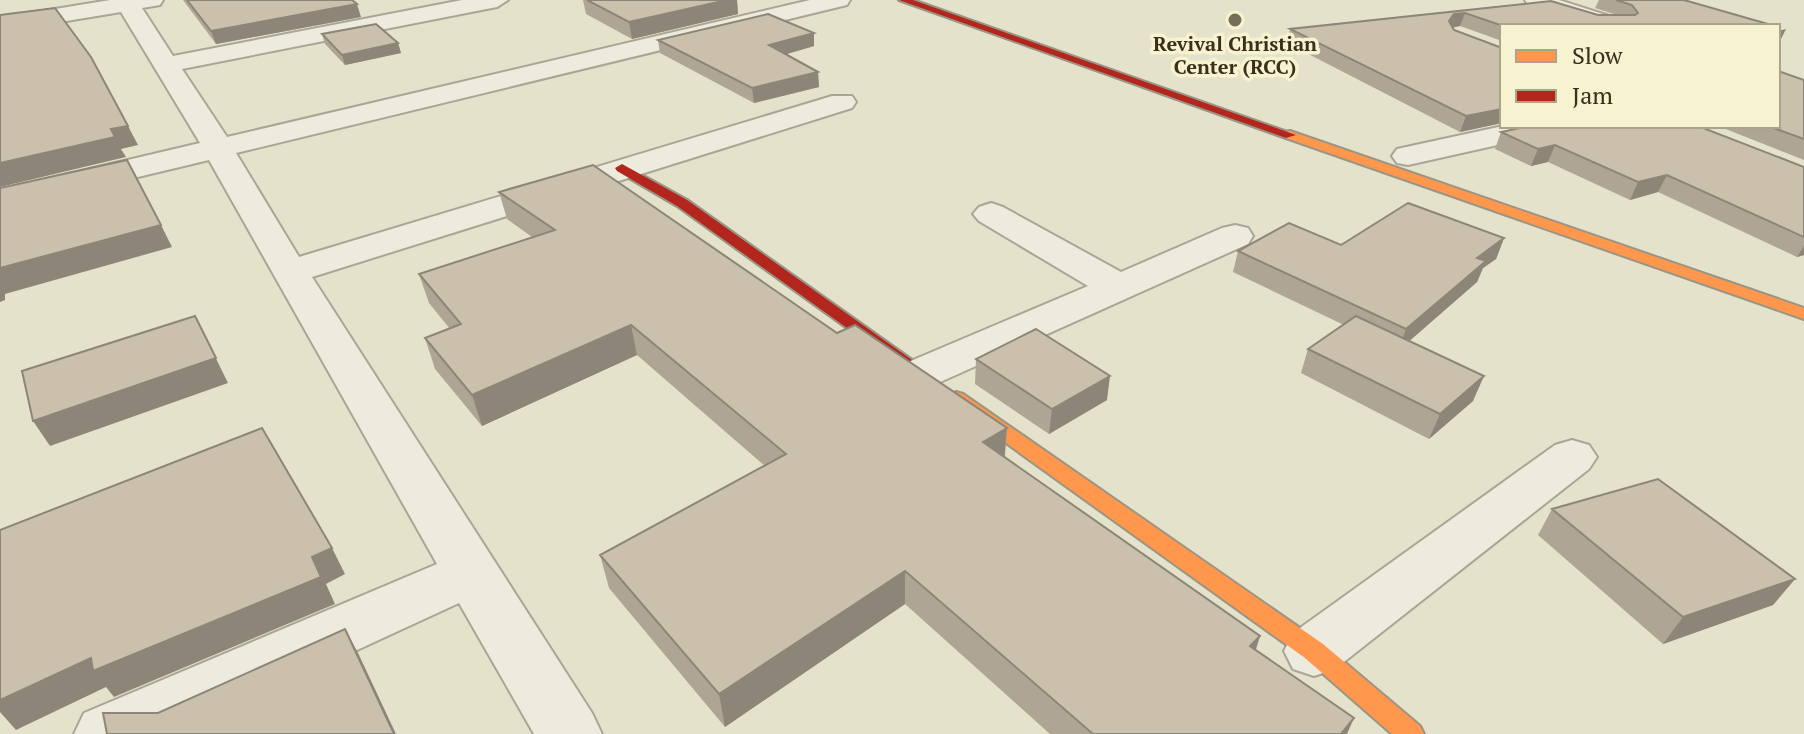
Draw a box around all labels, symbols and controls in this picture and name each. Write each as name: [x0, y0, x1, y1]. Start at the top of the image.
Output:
marker: Revival Christian Center (RCC): [1226, 11, 1244, 29]
legend: [1500, 24, 1780, 128]
place label: Revival Christian Center (RCC): [1153, 30, 1317, 80]
text: Slow: [1572, 39, 1623, 71]
text: Jam: [1572, 79, 1613, 111]

